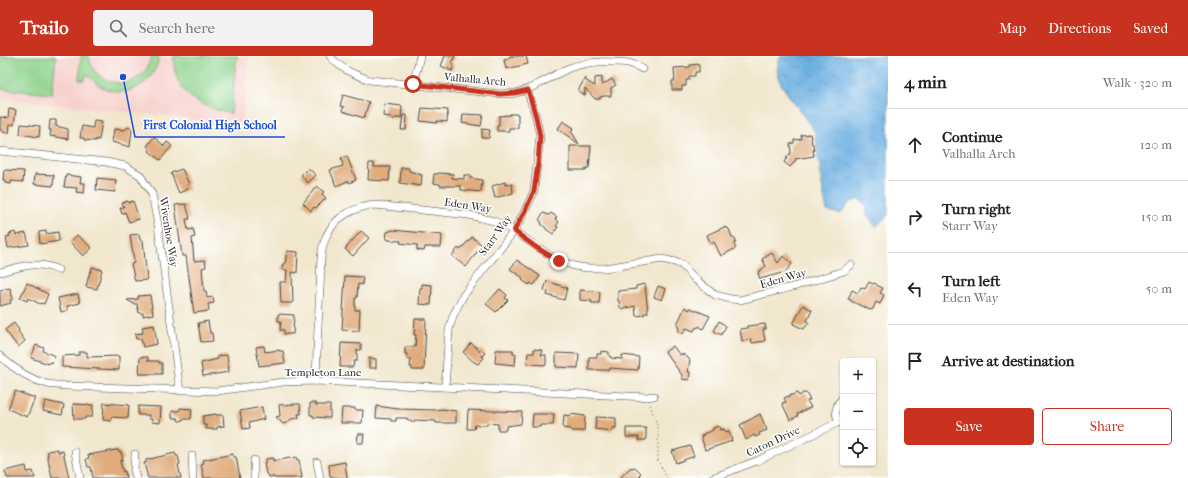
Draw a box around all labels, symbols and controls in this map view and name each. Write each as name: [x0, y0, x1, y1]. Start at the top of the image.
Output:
search box: [93, 10, 373, 46]
text: Trailo: [20, 17, 69, 39]
icon: search: [107, 17, 129, 39]
text: Search here: [139, 19, 215, 37]
text: Map: [999, 20, 1026, 37]
text: Directions: [1048, 20, 1111, 37]
text: Saved: [1133, 20, 1168, 37]
street label: Valhalla Arch: [442, 70, 507, 89]
text: 4 min: [904, 72, 947, 92]
route start: [404, 75, 422, 93]
text: Walk · 320 m: [1103, 75, 1172, 90]
callout: First Colonial High School: [135, 113, 285, 137]
text: First Colonial High School: [142, 118, 278, 133]
text: Continue: [942, 128, 1002, 146]
icon: ahead: [904, 134, 926, 156]
text: 120 m: [1140, 137, 1172, 152]
text: Valhalla Arch: [942, 146, 1015, 161]
street label: Wivenhoe Way: [156, 195, 181, 269]
street label: Eden Way: [443, 195, 494, 216]
text: Turn right: [942, 200, 1011, 218]
icon: right: [904, 206, 926, 228]
text: 150 m: [1141, 209, 1172, 224]
street label: Starr Way: [476, 211, 515, 258]
text: Starr Way: [942, 218, 998, 233]
route end: [550, 252, 568, 270]
street label: Eden Way: [758, 265, 809, 291]
text: Turn left: [942, 272, 1000, 290]
icon: left: [904, 278, 926, 300]
text: 50 m: [1146, 281, 1172, 296]
text: Eden Way: [942, 290, 998, 305]
icon: arrive: [904, 350, 926, 372]
text: Arrive at destination: [942, 352, 1074, 370]
map controls: [840, 358, 876, 466]
button: +: [840, 358, 876, 394]
street label: Templeton Lane: [284, 366, 362, 379]
button: −: [840, 394, 876, 430]
button: Save: [904, 408, 1034, 445]
button: Share: [1042, 408, 1172, 445]
street label: Caton Drive: [744, 423, 803, 460]
button: locate: [840, 430, 876, 466]

